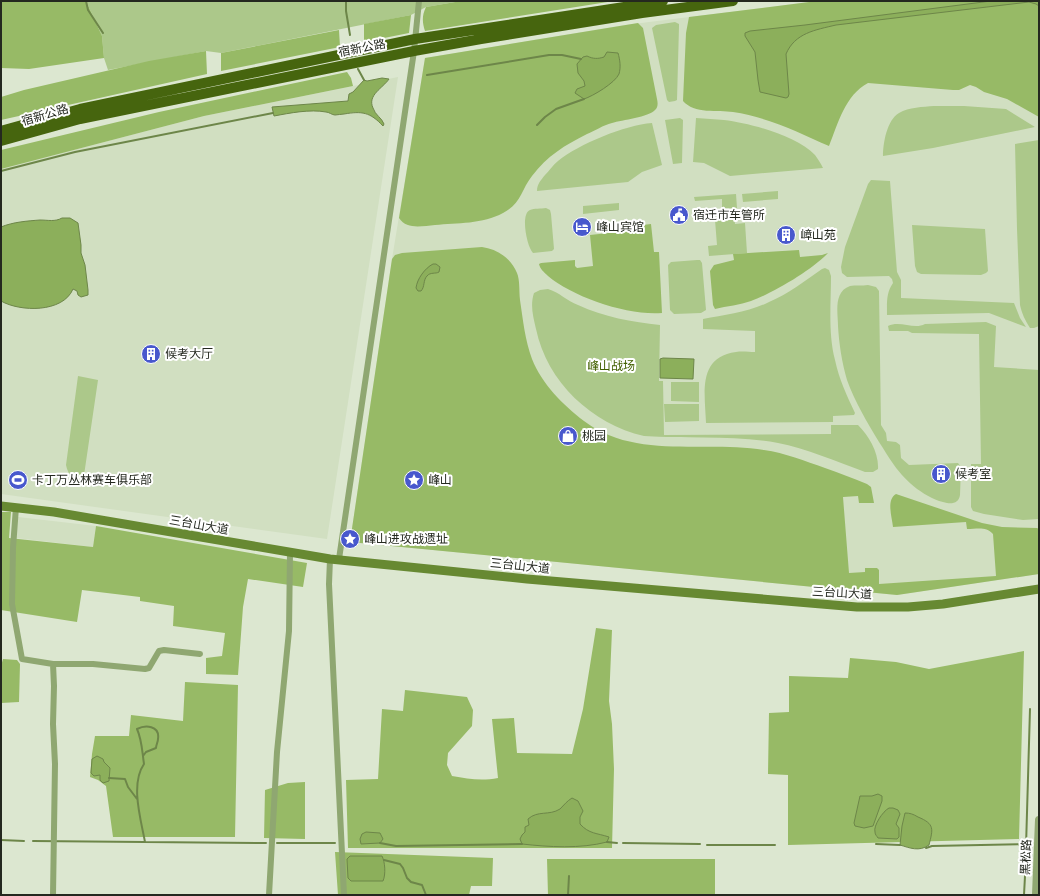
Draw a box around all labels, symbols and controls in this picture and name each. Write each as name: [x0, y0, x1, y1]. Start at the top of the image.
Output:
street label: 宿新公路: [337, 37, 387, 59]
street label: 宿新公路: [20, 102, 70, 128]
public building icon: 宿迁市车管所: [668, 204, 690, 226]
place label: 宿迁市车管所: [693, 208, 765, 222]
hotel icon: 峰山宾馆: [571, 216, 593, 238]
place label: 峰山宾馆: [596, 220, 644, 234]
building icon: 嶂山苑: [775, 224, 797, 246]
place label: 嶂山苑: [800, 228, 836, 242]
building icon: 候考大厅: [140, 343, 162, 365]
place label: 候考大厅: [165, 347, 213, 361]
park label: 峰山战场: [587, 359, 635, 373]
shop icon: 桃园: [557, 425, 579, 447]
place label: 桃园: [582, 429, 606, 443]
building icon: 候考室: [930, 463, 952, 485]
place label: 候考室: [955, 467, 991, 481]
sports icon: 卡丁万丛林赛车俱乐部: [7, 469, 29, 491]
place icon: 峰山: [403, 469, 425, 491]
place label: 卡丁万丛林赛车俱乐部: [32, 473, 152, 487]
place label: 峰山: [428, 473, 452, 487]
street label: 三台山大道: [168, 513, 230, 537]
place icon: 峰山进攻战遗址: [339, 528, 361, 550]
place label: 峰山进攻战遗址: [364, 532, 448, 546]
street label: 三台山大道: [489, 556, 551, 576]
street label: 三台山大道: [812, 584, 872, 602]
street label: 黑松路: [1018, 839, 1034, 875]

